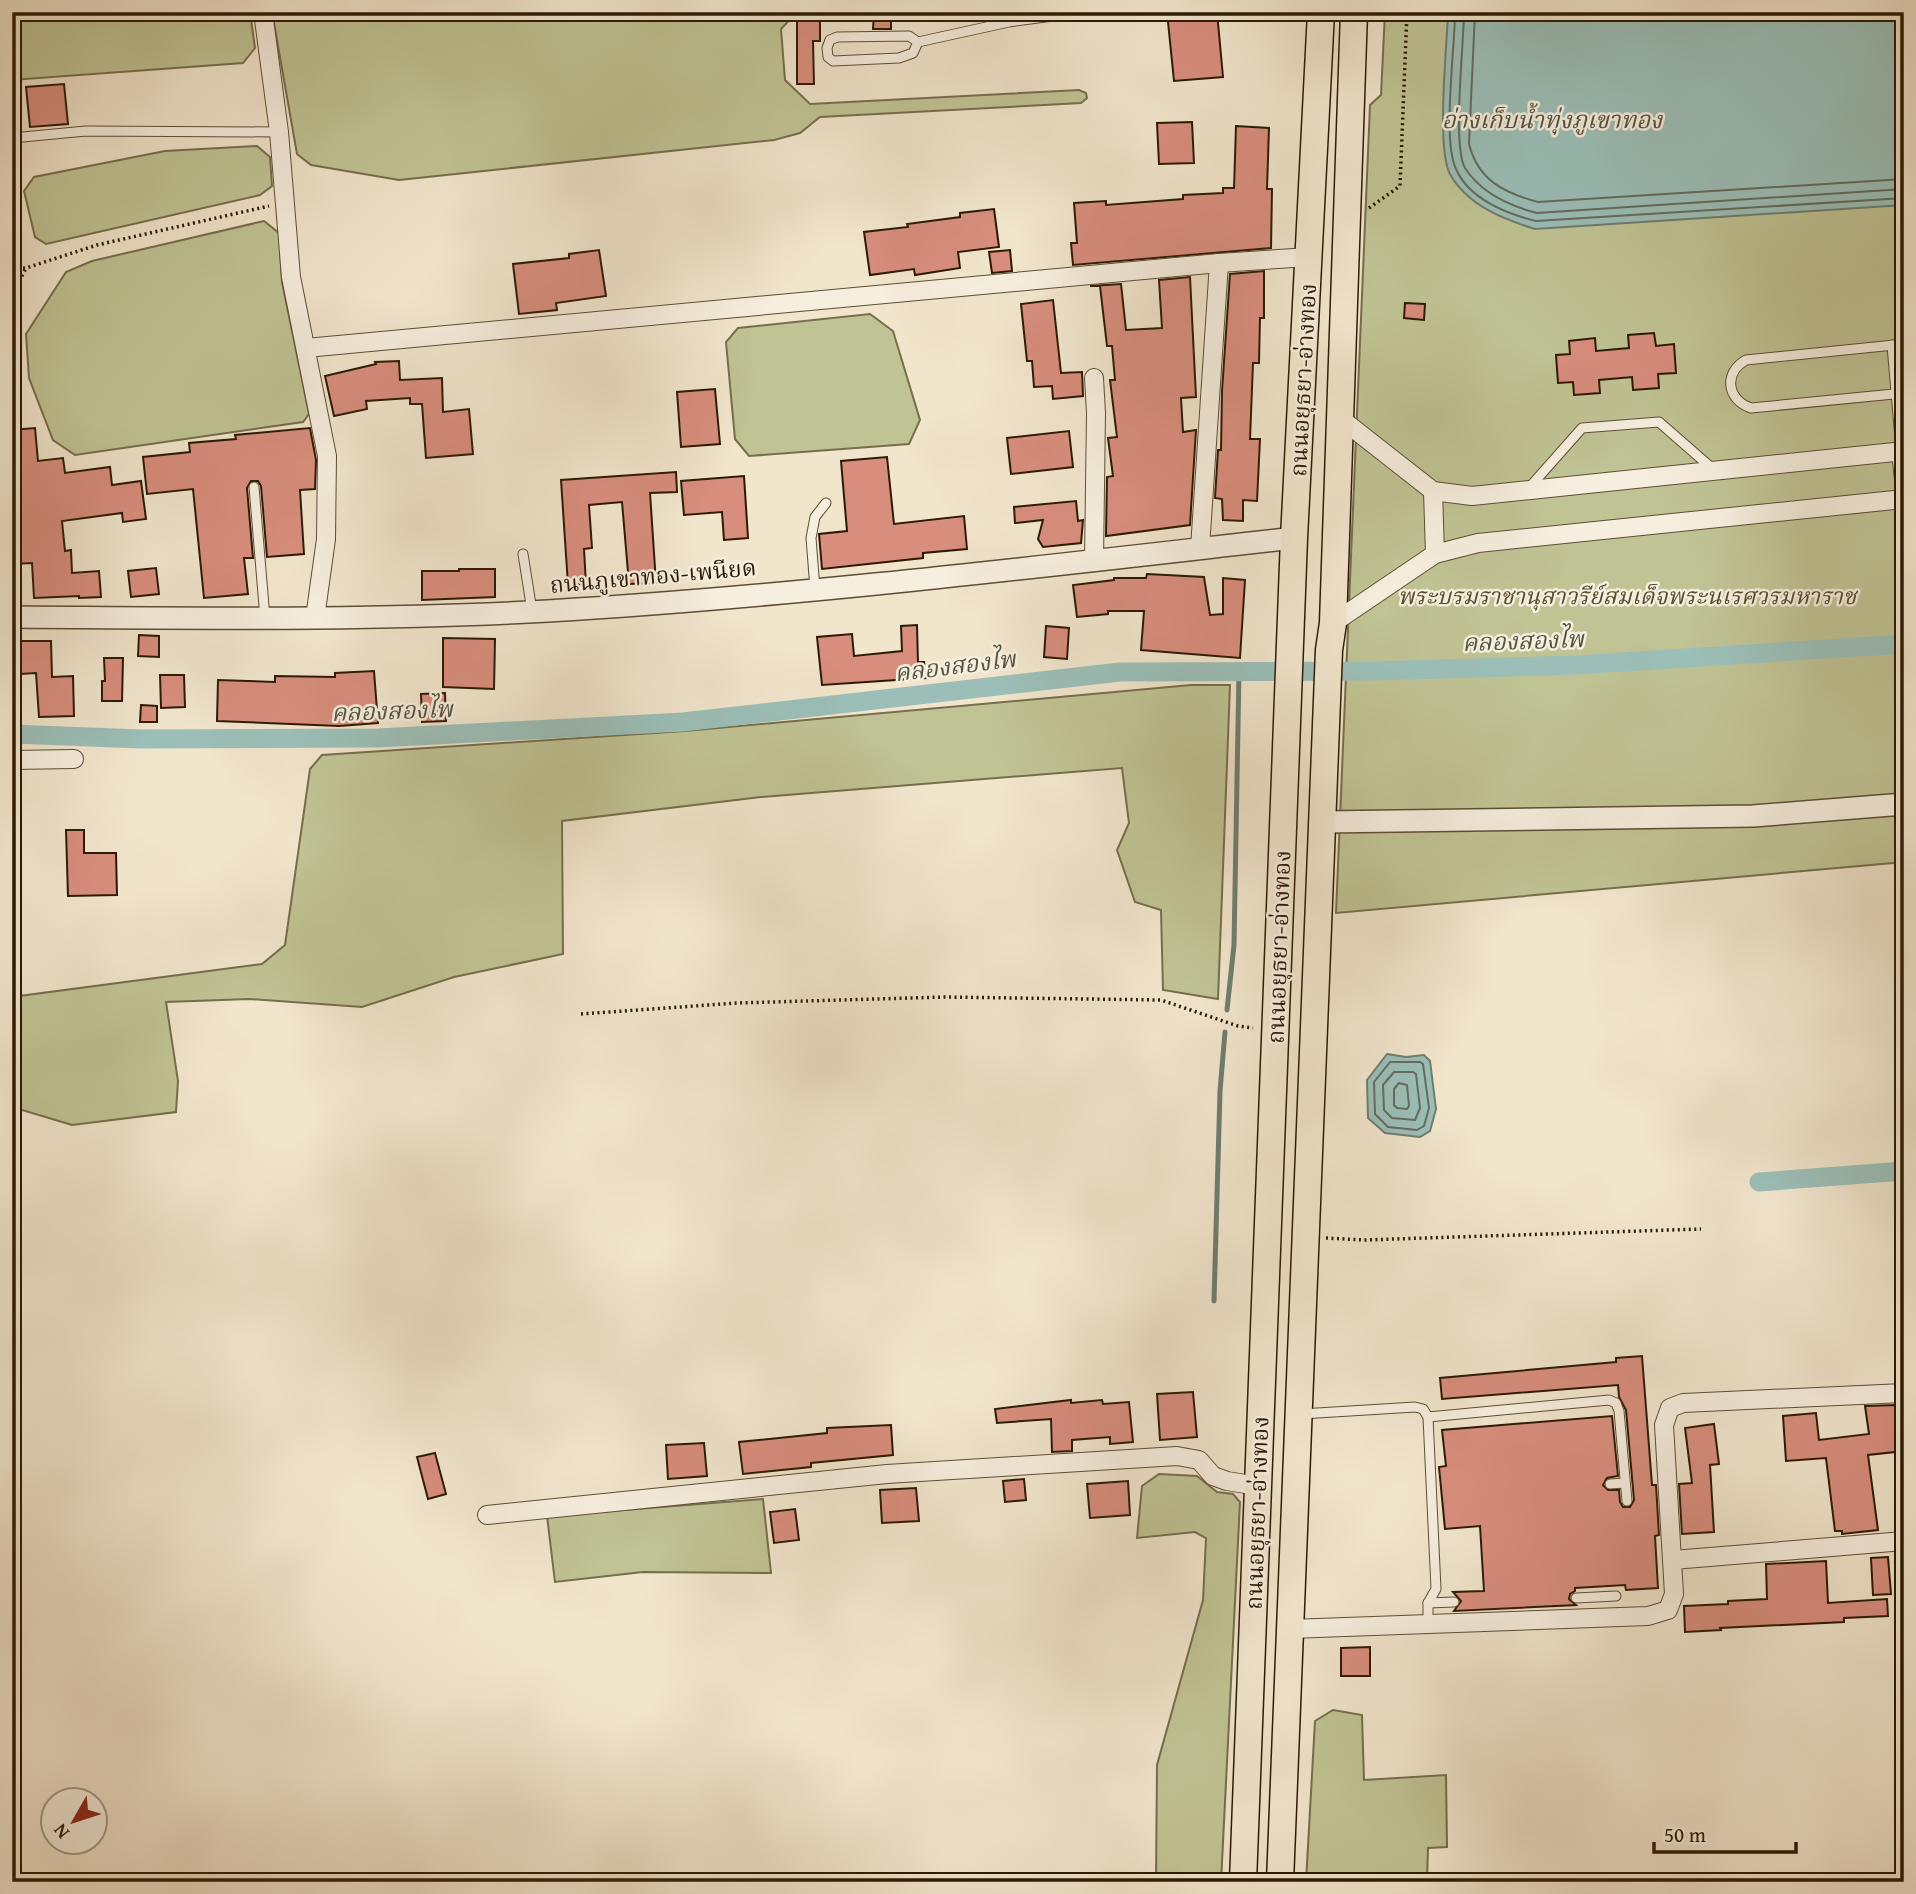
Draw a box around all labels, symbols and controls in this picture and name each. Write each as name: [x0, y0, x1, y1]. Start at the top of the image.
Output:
water label: อ่างเก็บน้ำทุ่งภูเขาทอง: [1442, 102, 1663, 137]
street label: ถนนอยุธยา-อ่างทอง: [1281, 282, 1324, 478]
street label: ถนนภูเขาทอง-เพนียด: [548, 550, 758, 601]
park label: พระบรมราชานุสาวรีย์สมเด็จพระนเรศวรมหาราช: [1398, 579, 1859, 612]
water label: คลองสองไพ: [1462, 621, 1586, 660]
water label: คลองสองไพ: [892, 641, 1019, 690]
water label: คลองสองไพ: [331, 691, 455, 730]
street label: ถนนอยุธยา-อ่างทอง: [1259, 850, 1298, 1044]
street label: ถนนอยุธยา-อ่างทอง: [1237, 1416, 1276, 1610]
north arrow: [38, 1786, 108, 1856]
scale bar: [1654, 1810, 1795, 1854]
text: N: [46, 1818, 76, 1845]
text: 50 m: [1664, 1819, 1706, 1850]

